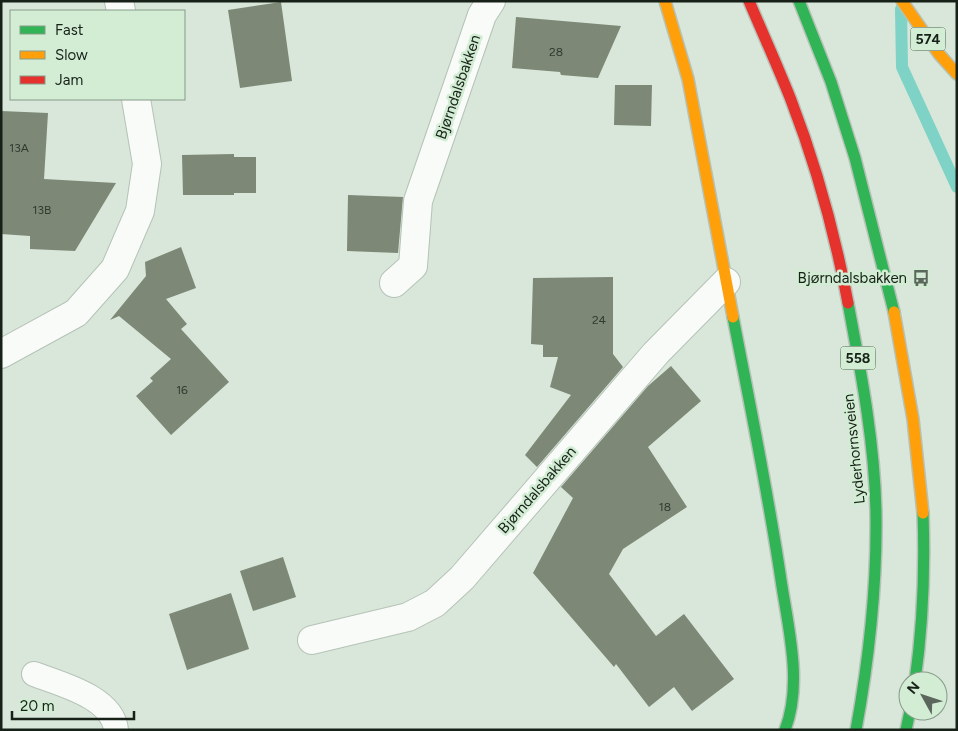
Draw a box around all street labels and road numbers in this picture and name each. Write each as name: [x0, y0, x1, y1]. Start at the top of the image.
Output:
road number: 574: [910, 28, 946, 50]
street label: Bjørndalsbakken: [432, 32, 484, 142]
road number: 558: [840, 346, 876, 369]
street label: Lyderhornsveien: [839, 393, 869, 505]
street label: Bjørndalsbakken: [494, 443, 580, 537]

